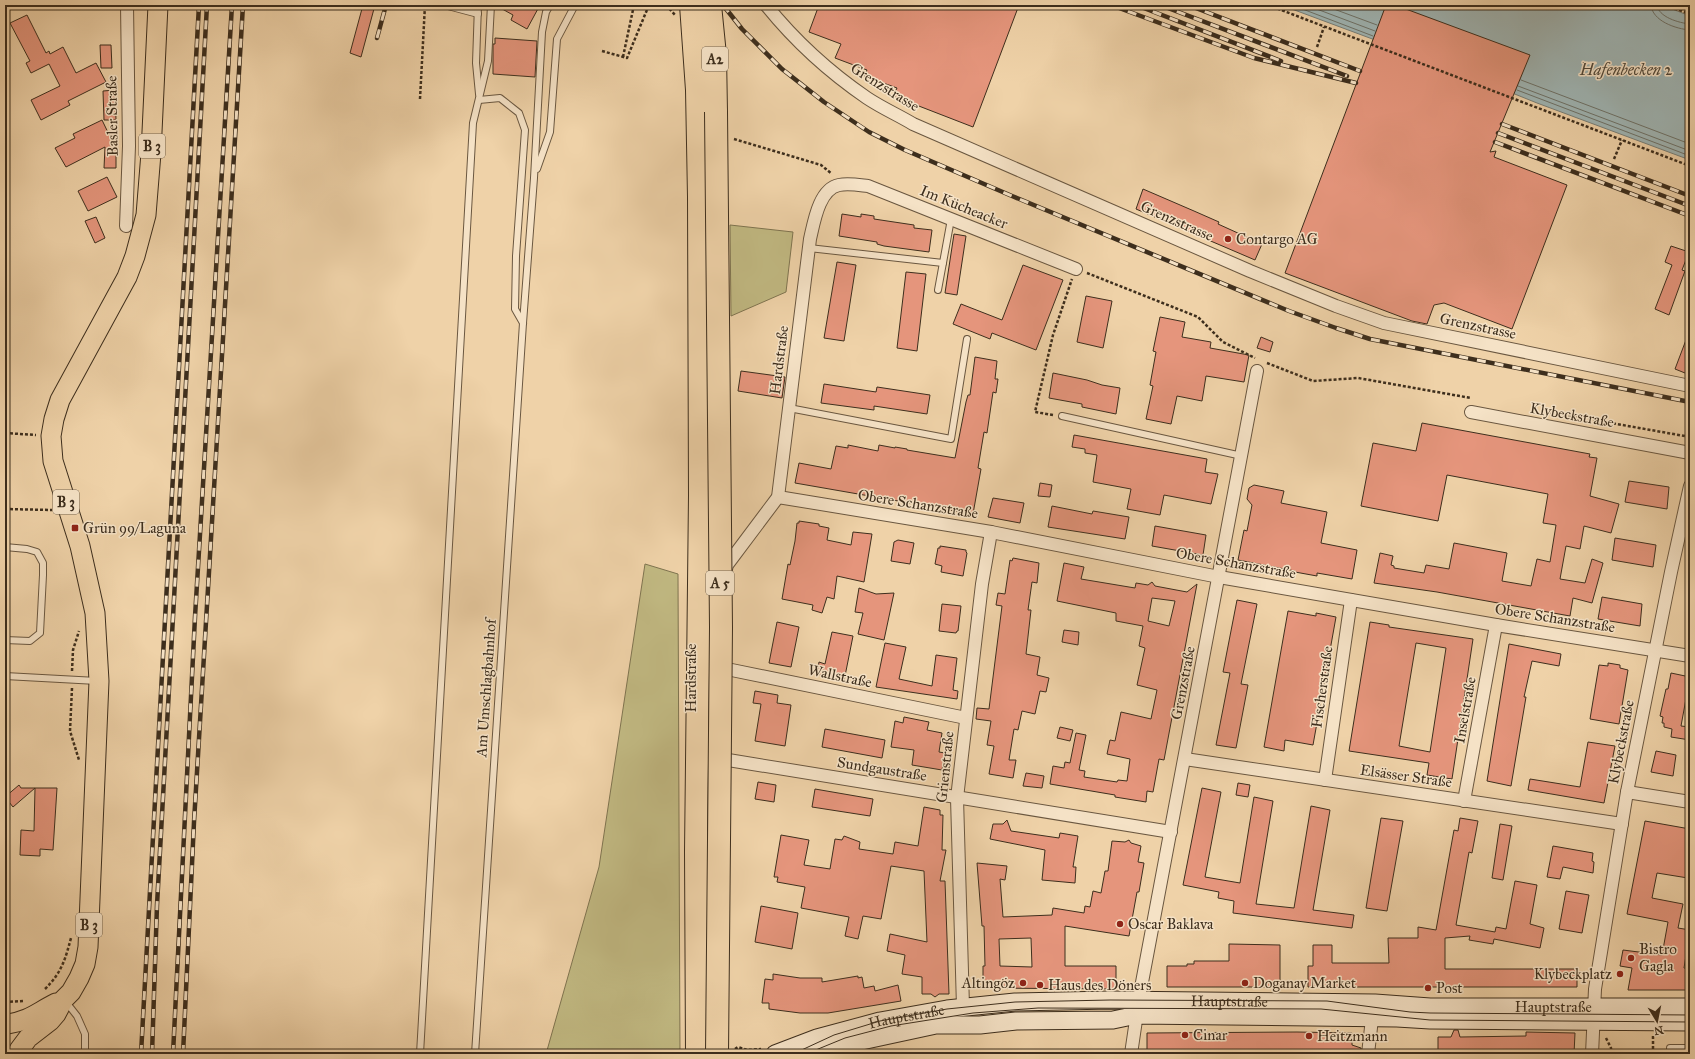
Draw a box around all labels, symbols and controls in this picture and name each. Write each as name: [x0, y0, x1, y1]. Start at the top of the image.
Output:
road number: A2: [702, 47, 728, 71]
street label: Grenzstrasse: [847, 59, 923, 115]
water label: Hafenbecken 2: [1579, 60, 1672, 79]
street label: Basler Straße: [102, 75, 122, 157]
road number: B 3: [139, 134, 165, 158]
street label: Im Kücheacker: [918, 181, 1011, 233]
street label: Grenzstrasse: [1138, 197, 1216, 245]
place label: Contargo AG: [1236, 230, 1318, 248]
marker: Contargo AG: [1223, 234, 1233, 244]
street label: Grenzstrasse: [1438, 309, 1518, 343]
street label: Hardstraße: [766, 325, 792, 395]
street label: Klybeckstraße: [1529, 399, 1615, 431]
street label: Obere Schanzstraße: [857, 486, 979, 522]
road number: B 3: [53, 490, 79, 514]
place label: Grün 99/Laguna: [83, 519, 187, 537]
marker: Grün 99/Laguna: [70, 523, 80, 533]
street label: Obere Schanzstraße: [1175, 544, 1297, 582]
road number: A 5: [706, 571, 734, 595]
street label: Obere Schanzstraße: [1494, 600, 1616, 636]
street label: Am Umschlagbahnhof: [472, 615, 500, 759]
street label: Hardstraße: [682, 643, 700, 713]
street label: Grenzstraße: [1167, 645, 1199, 721]
street label: Fischerstraße: [1307, 645, 1337, 729]
street label: Wallstraße: [806, 660, 874, 692]
street label: Inselstraße: [1450, 675, 1480, 745]
street label: Klybeckstraße: [1604, 699, 1638, 785]
street label: Grienstraße: [932, 730, 958, 804]
street label: Sundgaustraße: [836, 753, 928, 785]
street label: Elsässer Straße: [1359, 761, 1453, 791]
road number: B 3: [76, 913, 102, 937]
place label: Oscar Baklava: [1128, 915, 1214, 933]
marker: Oscar Baklava: [1115, 919, 1125, 929]
place label: Bistro Gagla: [1639, 940, 1677, 975]
marker: Bistro Gagla: [1626, 953, 1636, 963]
place label: Klybeckplatz: [1534, 965, 1612, 983]
marker: Klybeckplatz: [1615, 969, 1625, 979]
place label: Altingöz: [961, 974, 1015, 992]
place label: Doganay Market: [1253, 974, 1357, 992]
place label: Haus des Döners: [1048, 976, 1151, 994]
marker: Altingöz: [1018, 978, 1028, 988]
marker: Doganay Market: [1240, 978, 1250, 988]
place label: Post: [1436, 979, 1463, 997]
marker: Haus des Döners: [1035, 980, 1045, 990]
marker: Post: [1423, 983, 1433, 993]
street label: Hauptstraße: [1191, 992, 1268, 1011]
street label: Hauptstraße: [1515, 998, 1592, 1016]
street label: Hauptstraße: [866, 1001, 946, 1033]
north arrow: [1637, 1001, 1677, 1041]
text: N: [1652, 1023, 1664, 1038]
place label: Cinar: [1193, 1026, 1228, 1044]
place label: Heitzmann: [1317, 1027, 1388, 1045]
marker: Cinar: [1180, 1030, 1190, 1040]
marker: Heitzmann: [1304, 1031, 1314, 1041]

